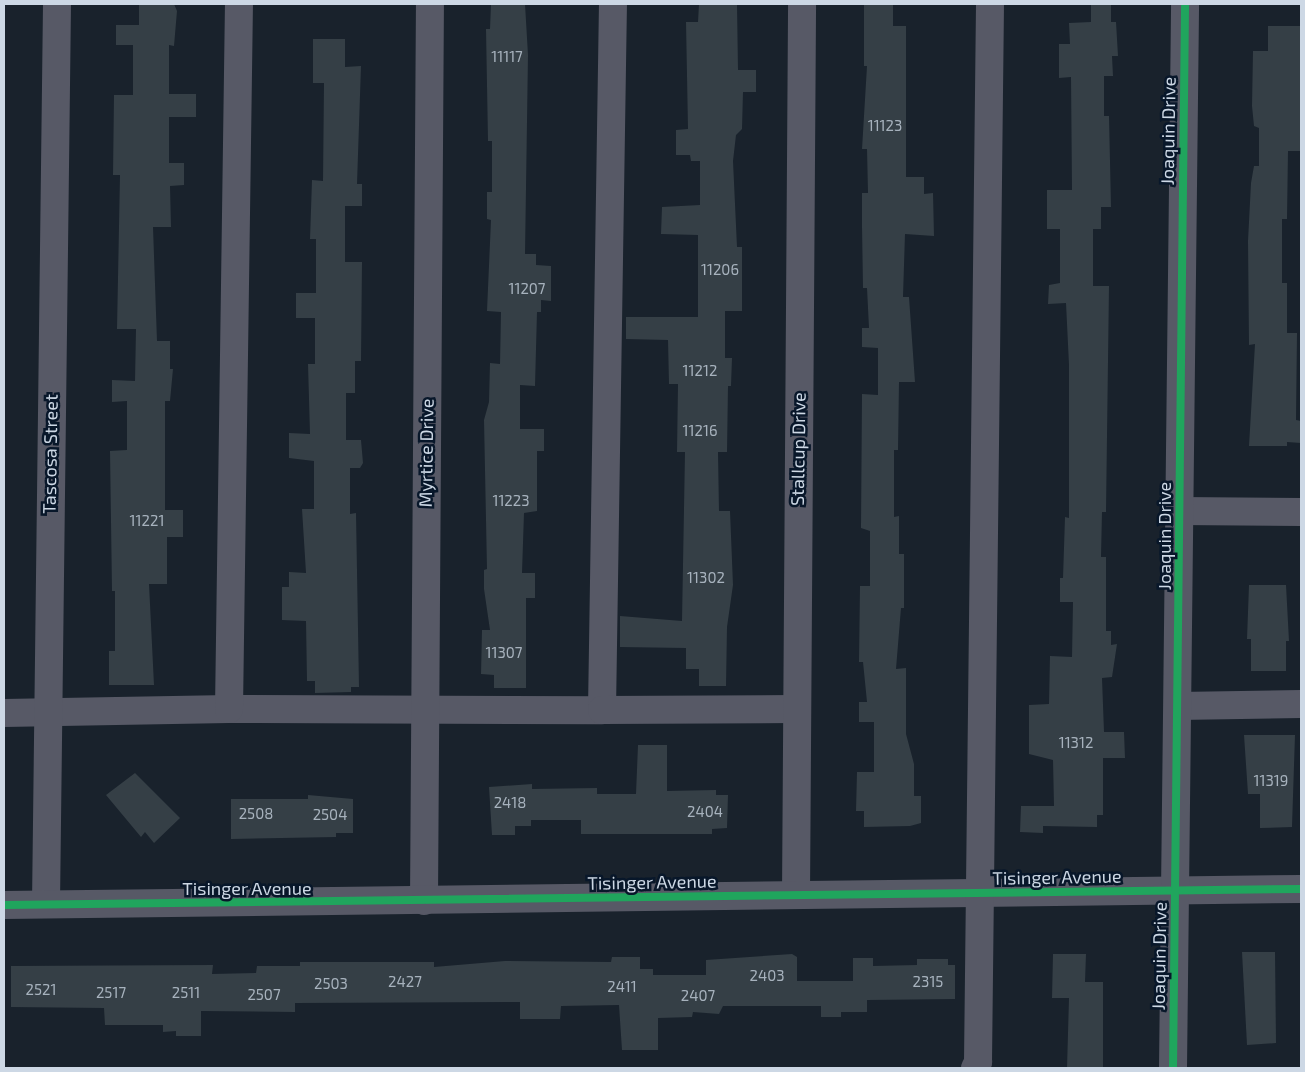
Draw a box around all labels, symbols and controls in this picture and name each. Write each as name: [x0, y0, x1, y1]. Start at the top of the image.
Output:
house number: 11117: [491, 48, 523, 66]
street label: Joaquin Drive: [1156, 77, 1180, 185]
house number: 11123: [868, 117, 902, 135]
house number: 11206: [701, 261, 739, 279]
house number: 11207: [508, 280, 546, 298]
house number: 11212: [683, 362, 717, 380]
street label: Stallcup Drive: [786, 392, 810, 506]
street label: Tascosa Street: [38, 394, 62, 514]
street label: Myrtice Drive: [414, 398, 438, 508]
house number: 11216: [683, 422, 717, 440]
street label: Joaquin Drive: [1153, 482, 1175, 590]
house number: 11223: [492, 492, 530, 510]
house number: 11221: [130, 512, 164, 530]
house number: 11302: [687, 569, 725, 587]
house number: 11307: [485, 644, 523, 662]
house number: 11312: [1059, 734, 1093, 752]
house number: 11319: [1254, 772, 1288, 790]
house number: 2418: [494, 794, 526, 812]
house number: 2404: [687, 803, 723, 821]
house number: 2508: [239, 805, 273, 823]
house number: 2504: [313, 806, 347, 824]
street label: Tisinger Avenue: [992, 865, 1122, 889]
street label: Tisinger Avenue: [587, 870, 717, 894]
street label: Tisinger Avenue: [182, 877, 312, 899]
street label: Joaquin Drive: [1147, 902, 1171, 1010]
house number: 2403: [749, 967, 785, 985]
house number: 2427: [388, 973, 422, 991]
house number: 2315: [913, 973, 943, 991]
house number: 2503: [314, 975, 348, 993]
house number: 2411: [607, 978, 637, 996]
house number: 2521: [26, 981, 56, 999]
house number: 2517: [96, 984, 126, 1002]
house number: 2511: [172, 984, 200, 1002]
house number: 2507: [247, 986, 281, 1004]
house number: 2407: [681, 987, 715, 1005]

